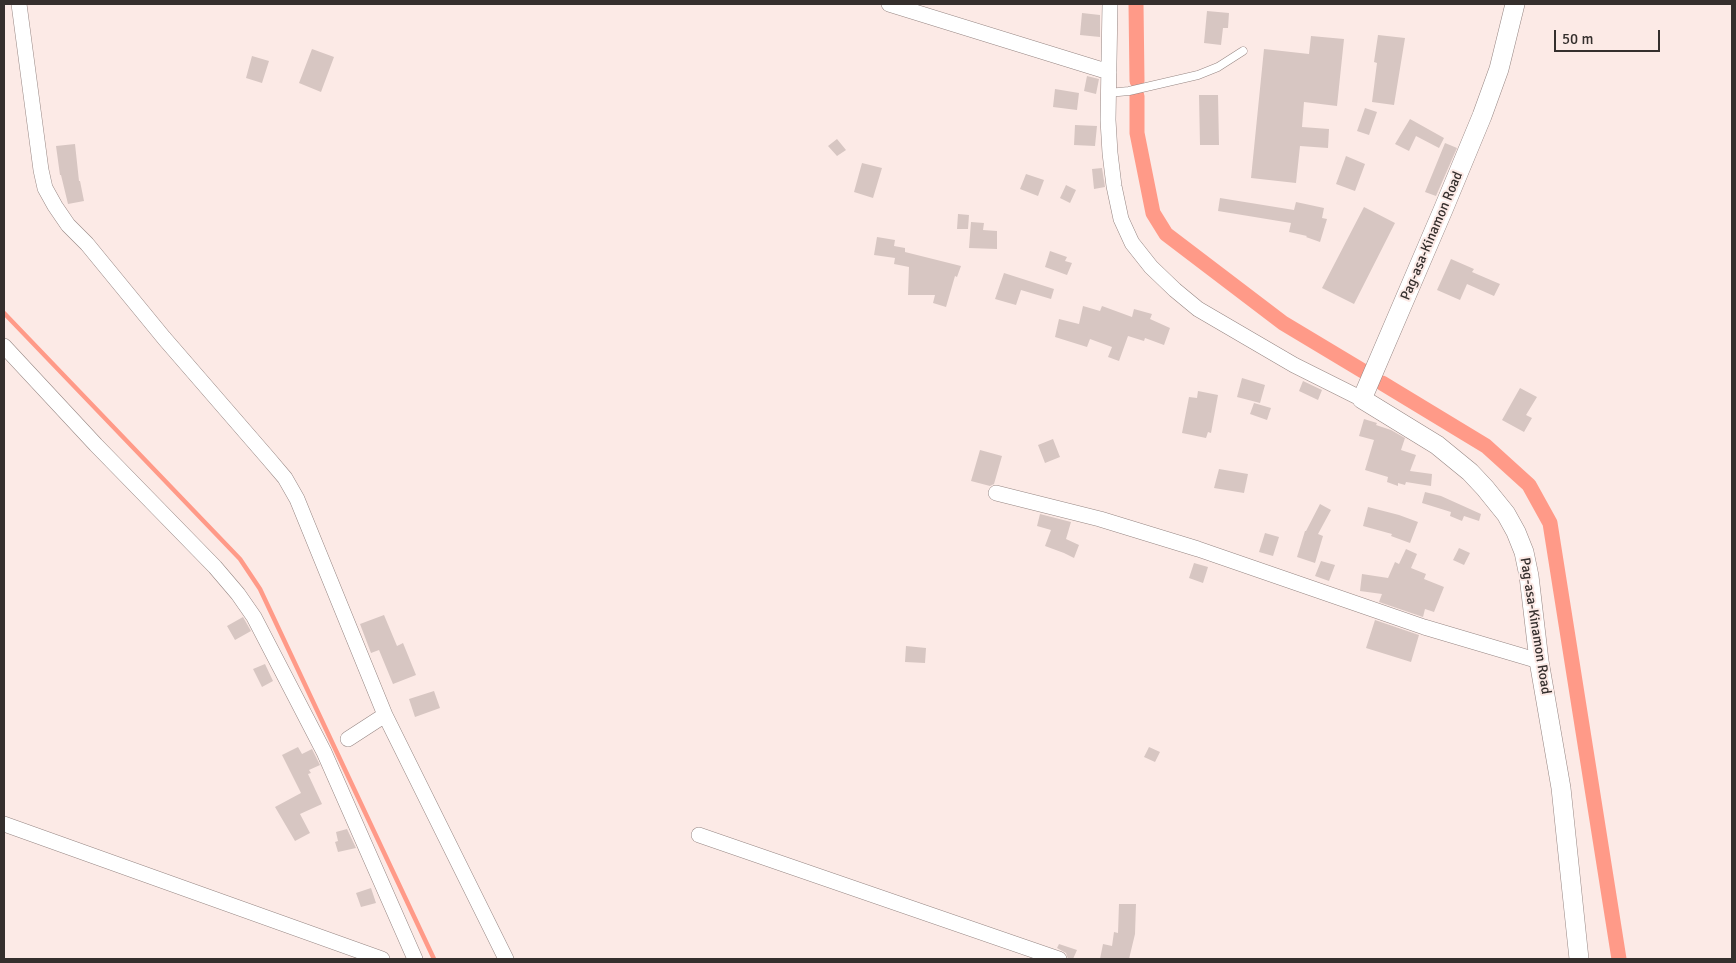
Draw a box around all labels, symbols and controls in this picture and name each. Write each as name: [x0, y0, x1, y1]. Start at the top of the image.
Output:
scale bar: [1556, 20, 1662, 52]
text: 50 m: [1562, 30, 1593, 48]
street label: Pag-asa-Kinamon Road: [1397, 169, 1467, 303]
street label: Pag-asa-Kinamon Road: [1516, 556, 1554, 696]

